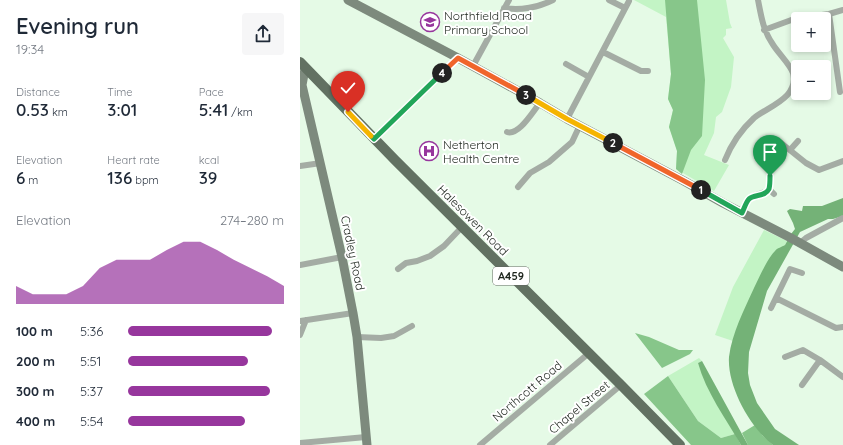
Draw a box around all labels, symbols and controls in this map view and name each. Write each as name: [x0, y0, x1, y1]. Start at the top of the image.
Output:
place label: Northfield Road Primary School: [444, 8, 532, 37]
school or university icon: Northfield Road Primary School: [419, 11, 441, 33]
text: Evening run: [16, 12, 139, 40]
map controls: [791, 12, 831, 100]
button: +: [791, 12, 831, 52]
button: share: [242, 13, 284, 55]
text: 19:34: [16, 41, 44, 57]
button: −: [791, 60, 831, 100]
pin: 4: [432, 63, 452, 83]
text: 4: [439, 66, 445, 80]
pin: [331, 71, 365, 112]
icon: check: [337, 77, 359, 99]
text: Distance: [16, 85, 60, 99]
text: Time: [107, 85, 133, 99]
text: Pace: [199, 85, 224, 99]
pin: 3: [516, 85, 536, 105]
text: 3: [523, 88, 529, 102]
text: 0.53: [16, 99, 49, 120]
text: 3:01: [107, 99, 137, 120]
text: 5:41: [199, 99, 228, 120]
text: km: [49, 105, 68, 119]
text: /km: [228, 105, 253, 119]
pin: 2: [603, 133, 623, 153]
pin: [753, 135, 787, 176]
text: 2: [610, 136, 616, 150]
place label: Netherton Health Centre: [443, 137, 520, 166]
hospital icon: Netherton Health Centre: [418, 140, 440, 162]
icon: arrive: [759, 141, 781, 163]
text: Elevation: [16, 153, 62, 167]
text: Heart rate: [107, 153, 160, 167]
text: kcal: [199, 153, 219, 167]
text: 6: [16, 167, 25, 188]
text: 136: [107, 167, 132, 188]
text: 39: [199, 167, 217, 188]
text: m: [25, 173, 38, 187]
text: bpm: [132, 173, 159, 187]
pin: 1: [691, 180, 711, 200]
street label: Halesowen Road: [434, 181, 512, 259]
text: 1: [699, 183, 703, 197]
text: Elevation: [16, 212, 71, 228]
text: 274–280 m: [220, 212, 284, 228]
street label: Cradley Road: [338, 214, 368, 292]
road number: A459: [493, 267, 529, 285]
text: 100 m: [16, 323, 53, 339]
text: 5:36: [80, 323, 103, 339]
text: 200 m: [16, 353, 55, 369]
text: 5:51: [80, 353, 101, 369]
street label: Northcott Road: [489, 358, 565, 424]
street label: Chapel Street: [546, 377, 612, 437]
text: 300 m: [16, 383, 55, 399]
text: 5:37: [80, 383, 103, 399]
text: 400 m: [16, 413, 55, 429]
text: 5:54: [80, 413, 103, 429]

